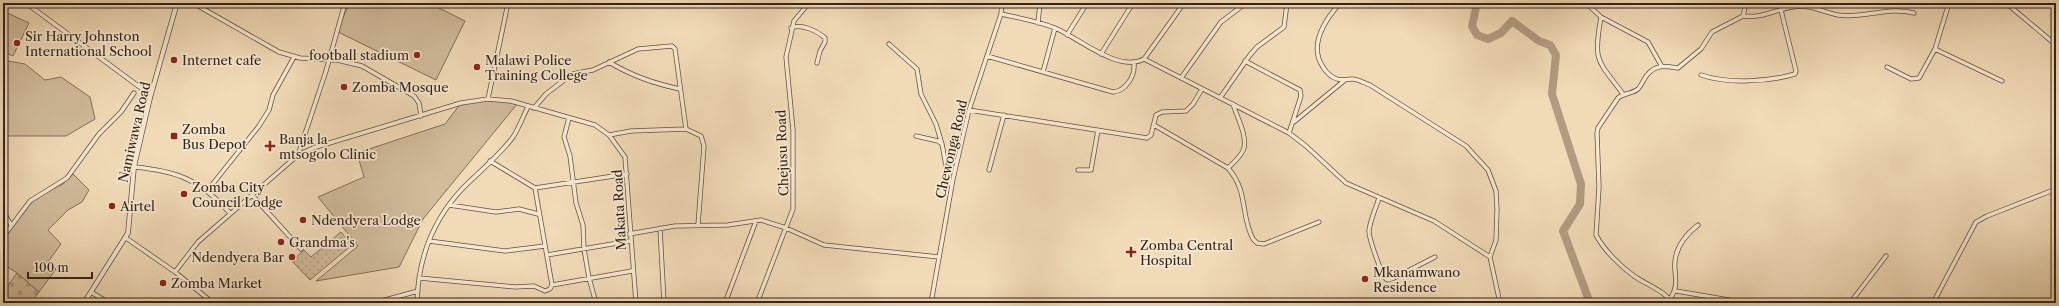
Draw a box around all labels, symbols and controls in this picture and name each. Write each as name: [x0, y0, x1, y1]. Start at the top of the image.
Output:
place label: Sir Harry Johnston International School: [25, 28, 152, 59]
marker: Sir Harry Johnston International School: [12, 38, 22, 48]
place label: football stadium: [309, 47, 409, 63]
marker: football stadium: [412, 50, 422, 60]
place label: Internet cafe: [182, 52, 261, 68]
place label: Malawi Police Training College: [485, 52, 588, 83]
marker: Internet cafe: [169, 55, 179, 65]
marker: Malawi Police Training College: [472, 62, 482, 72]
place label: Zomba Mosque: [352, 79, 448, 95]
street label: Namiwawa Road: [115, 80, 153, 184]
marker: Zomba Mosque: [339, 82, 349, 92]
street label: Chewonga Road: [932, 98, 970, 200]
street label: Chejusu Road: [772, 109, 792, 196]
place label: Zomba Bus Depot: [182, 121, 247, 152]
marker: Zomba Bus Depot: [169, 131, 179, 141]
place label: Banja la mtsogolo Clinic: [279, 131, 376, 162]
marker: Banja la mtsogolo Clinic: [264, 140, 276, 152]
street label: Makata Road: [609, 169, 629, 251]
place label: Zomba City Council Lodge: [192, 179, 283, 210]
marker: Zomba City Council Lodge: [179, 189, 189, 199]
place label: Airtel: [119, 198, 155, 214]
marker: Airtel: [107, 201, 117, 211]
place label: Ndendyera Lodge: [311, 212, 421, 228]
marker: Ndendyera Lodge: [298, 215, 308, 225]
place label: Grandma's: [289, 234, 355, 250]
marker: Grandma's: [276, 237, 286, 247]
place label: Zomba Central Hospital: [1140, 237, 1233, 268]
marker: Zomba Central Hospital: [1125, 246, 1137, 258]
place label: Ndendyera Bar: [191, 249, 285, 265]
marker: Ndendyera Bar: [287, 252, 297, 262]
scale bar: [28, 254, 92, 280]
text: 100 m: [34, 260, 69, 275]
place label: Mkanamwano Residence: [1373, 264, 1460, 295]
marker: Mkanamwano Residence: [1360, 274, 1370, 284]
place label: Zomba Market: [171, 275, 263, 291]
marker: Zomba Market: [158, 278, 168, 288]

